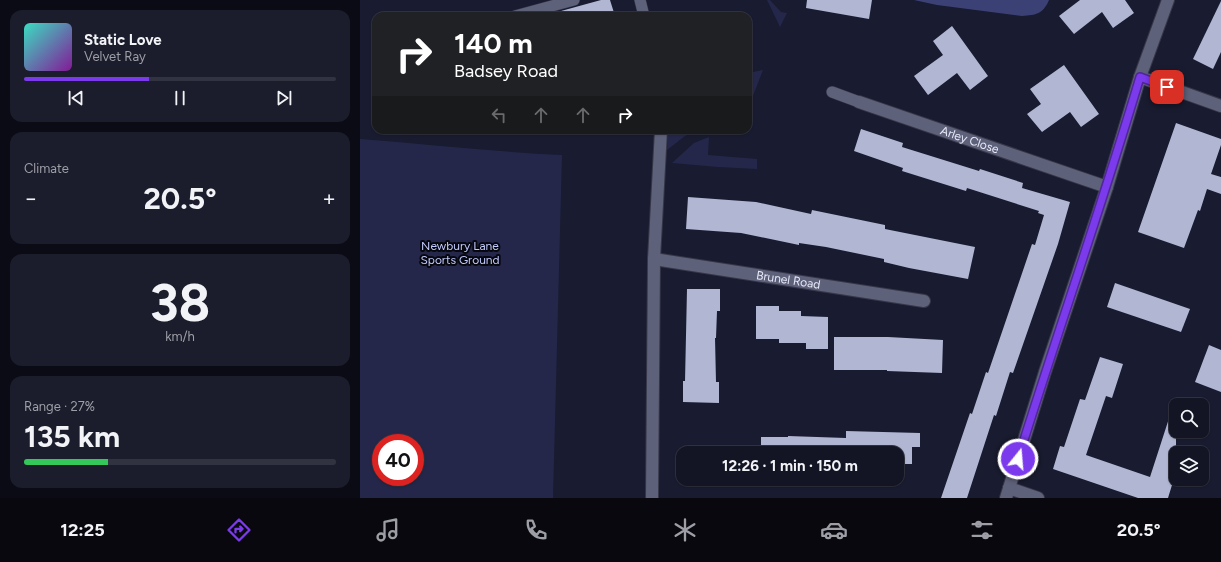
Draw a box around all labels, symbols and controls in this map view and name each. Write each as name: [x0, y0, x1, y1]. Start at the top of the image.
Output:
text: 140 m: [454, 26, 533, 60]
icon: right: [388, 28, 440, 80]
text: Static Love: [84, 31, 162, 49]
text: Velvet Ray: [84, 49, 146, 64]
text: Badsey Road: [454, 60, 558, 82]
pin: [1150, 70, 1184, 104]
icon: arrive: [1156, 76, 1178, 98]
icon: previous: [65, 87, 87, 109]
icon: pause: [169, 87, 191, 109]
icon: next: [273, 87, 295, 109]
icon: left: [488, 104, 510, 126]
icon: ahead: [530, 104, 552, 126]
icon: ahead: [572, 104, 594, 126]
icon: right: [614, 104, 636, 126]
street label: Arley Close: [939, 123, 1001, 157]
text: Climate: [24, 161, 69, 176]
text: 20.5°: [143, 180, 217, 217]
text: −: [24, 185, 38, 212]
text: +: [322, 185, 336, 212]
park label: Newbury Lane Sports Ground: [420, 239, 500, 267]
street label: Brunel Road: [755, 268, 821, 292]
text: 38: [150, 272, 210, 334]
text: km/h: [165, 329, 195, 344]
map controls: [1169, 398, 1209, 486]
button: search: [1169, 398, 1209, 438]
text: Range · 27%: [24, 399, 95, 414]
text: 135 km: [24, 418, 120, 455]
speed limit sign: 40: [372, 434, 424, 486]
position arrow: [997, 438, 1039, 480]
button: layers: [1169, 446, 1209, 486]
text: 12:26 · 1 min · 150 m: [722, 457, 858, 475]
icon: directions: [225, 516, 253, 544]
icon: music: [374, 516, 402, 544]
icon: phone: [522, 516, 550, 544]
icon: climate: [671, 516, 699, 544]
icon: car: [820, 516, 848, 544]
icon: filters: [968, 516, 996, 544]
text: 12:25: [60, 519, 105, 541]
text: 20.5°: [1117, 519, 1161, 541]

